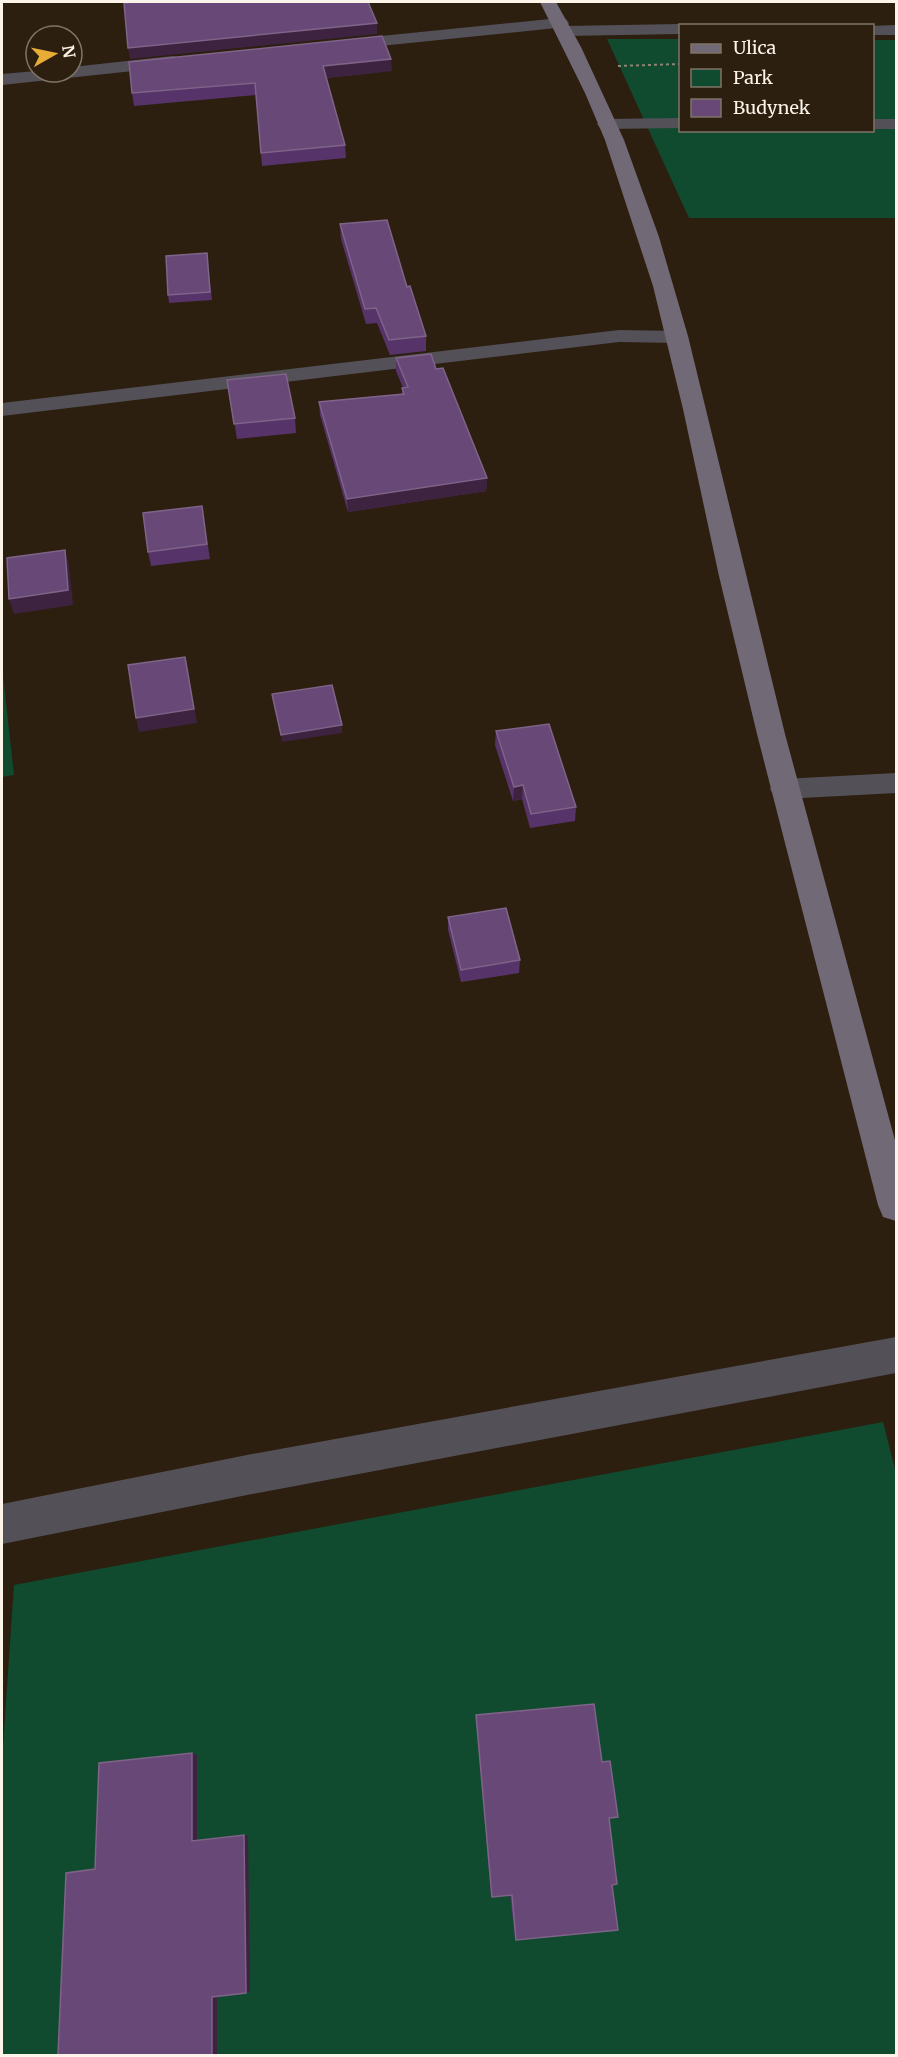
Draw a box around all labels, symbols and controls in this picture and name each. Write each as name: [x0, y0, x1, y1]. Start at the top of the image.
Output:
north arrow: [24, 24, 84, 84]
legend: [679, 24, 874, 132]
text: Ulica: [733, 36, 777, 59]
text: N: [58, 44, 80, 60]
text: Park: [733, 66, 774, 89]
text: Budynek: [733, 96, 811, 119]

